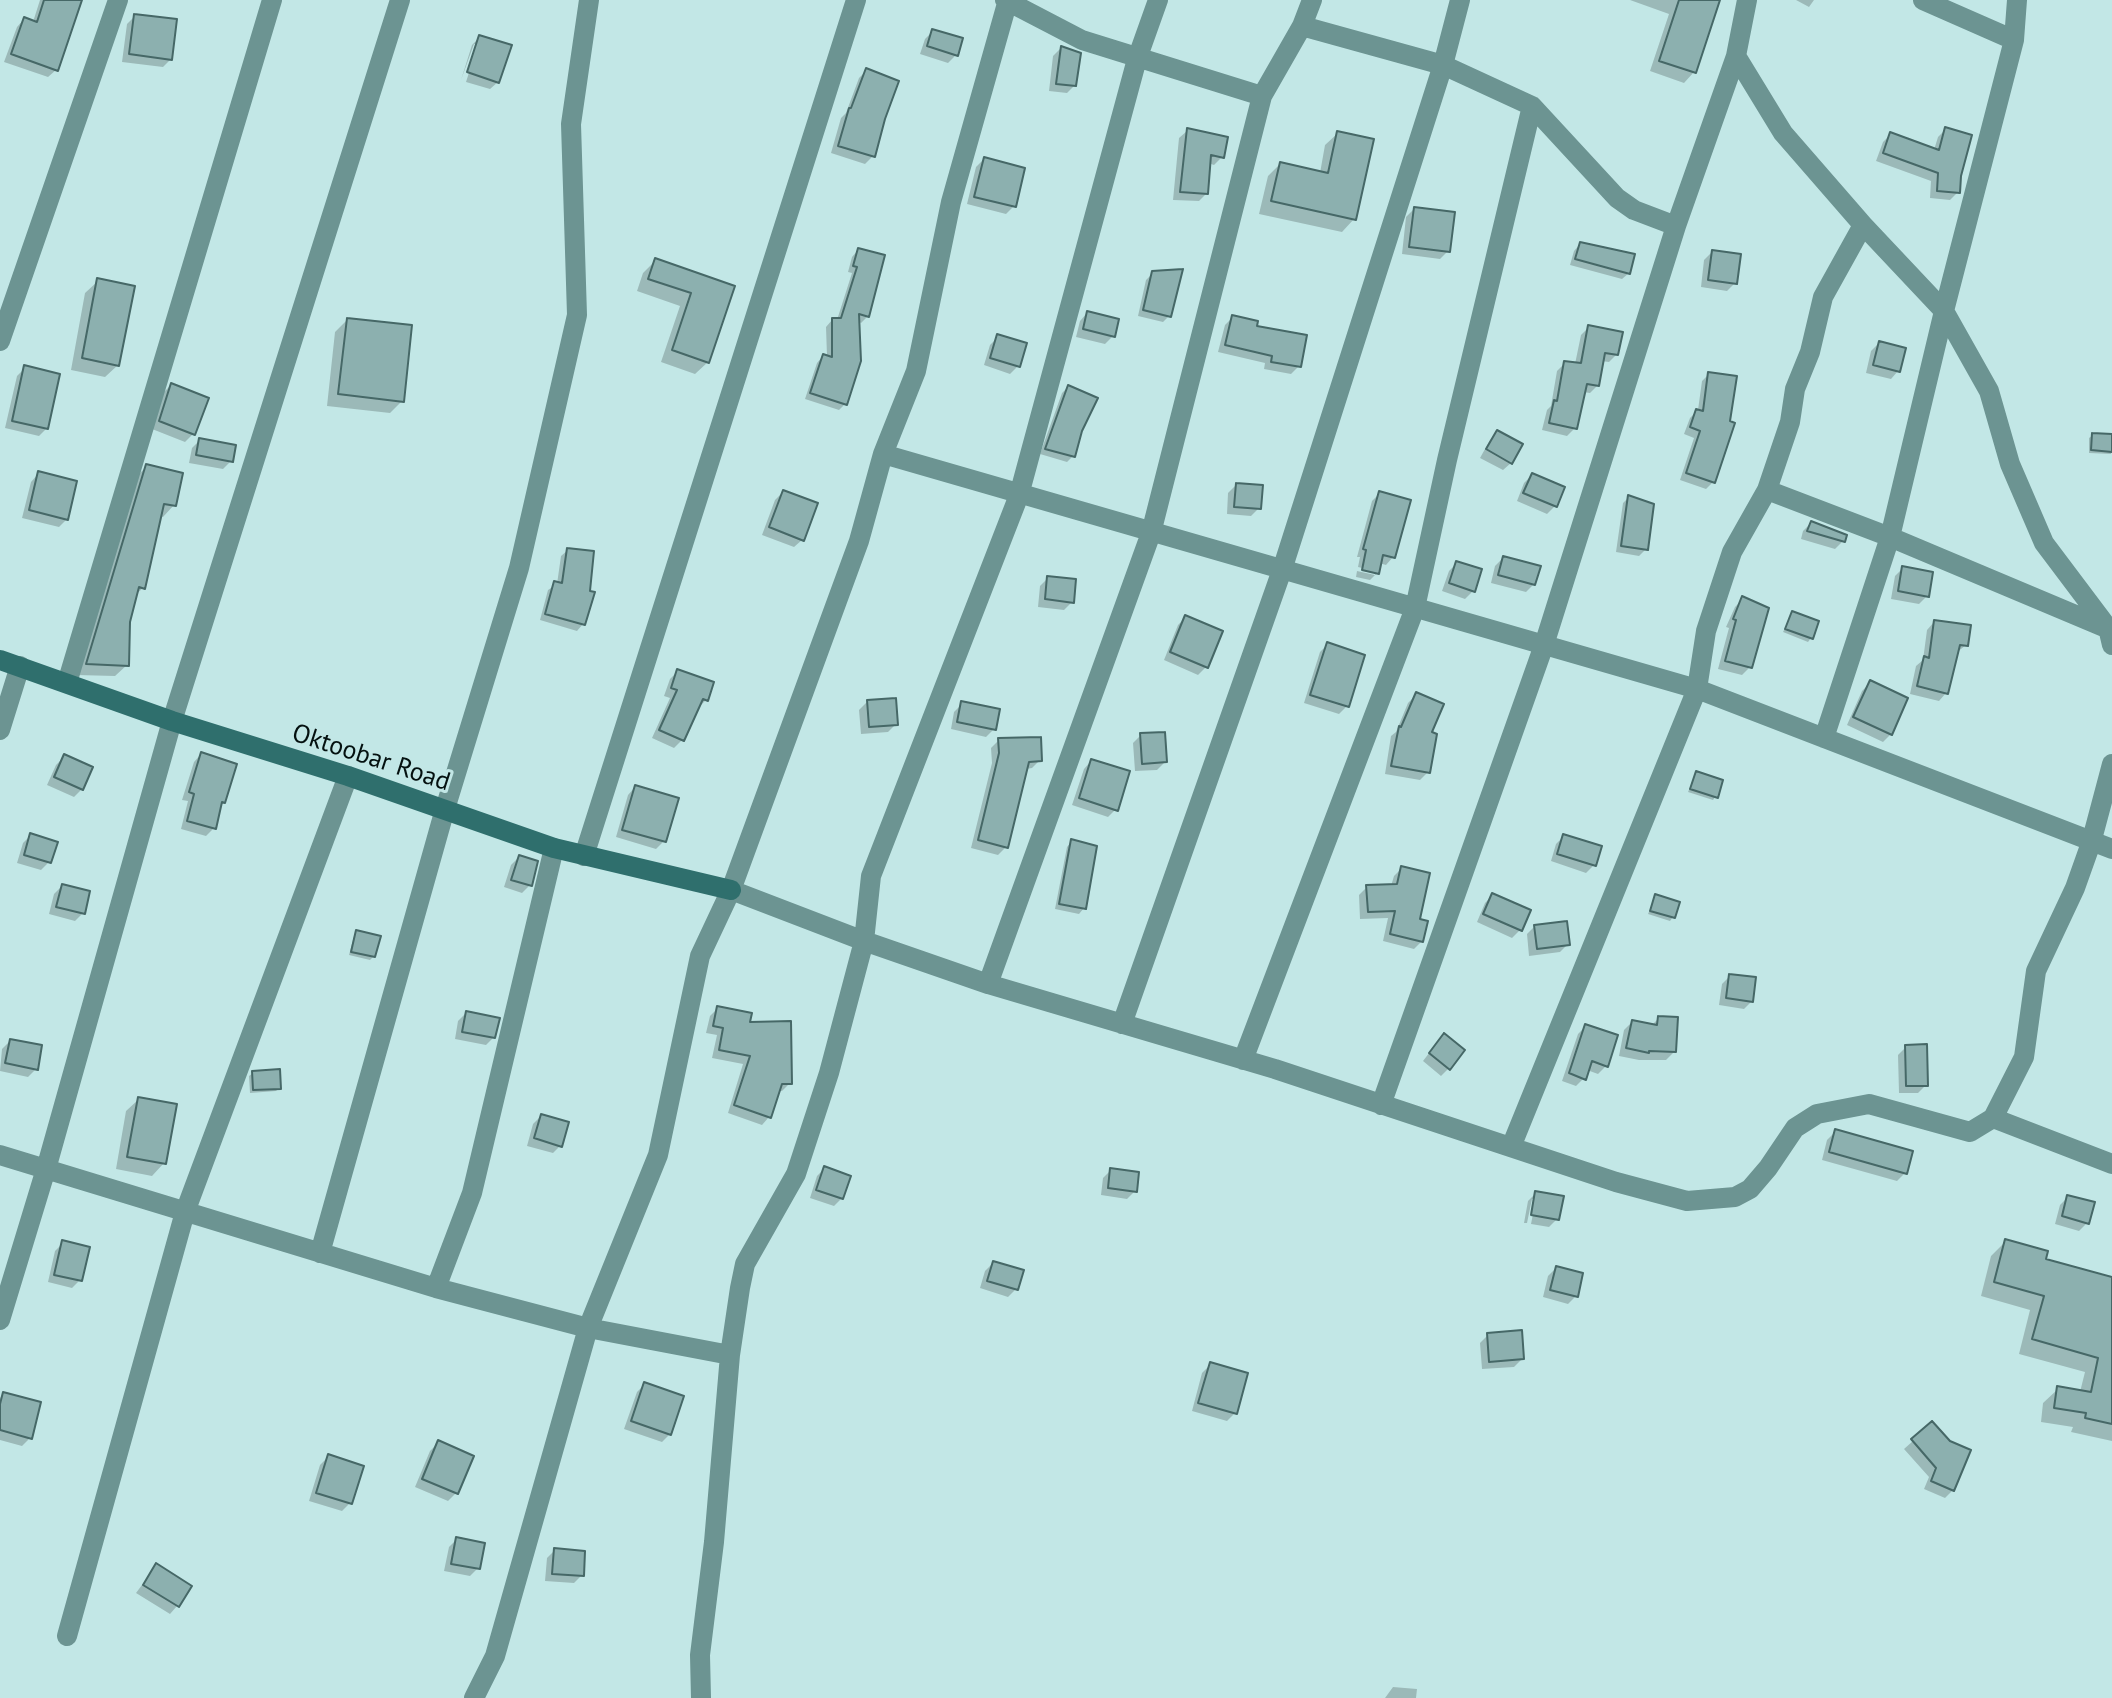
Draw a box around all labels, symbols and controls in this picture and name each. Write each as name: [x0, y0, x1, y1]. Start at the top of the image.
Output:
street label: Oktoobar Road: [288, 718, 454, 798]

